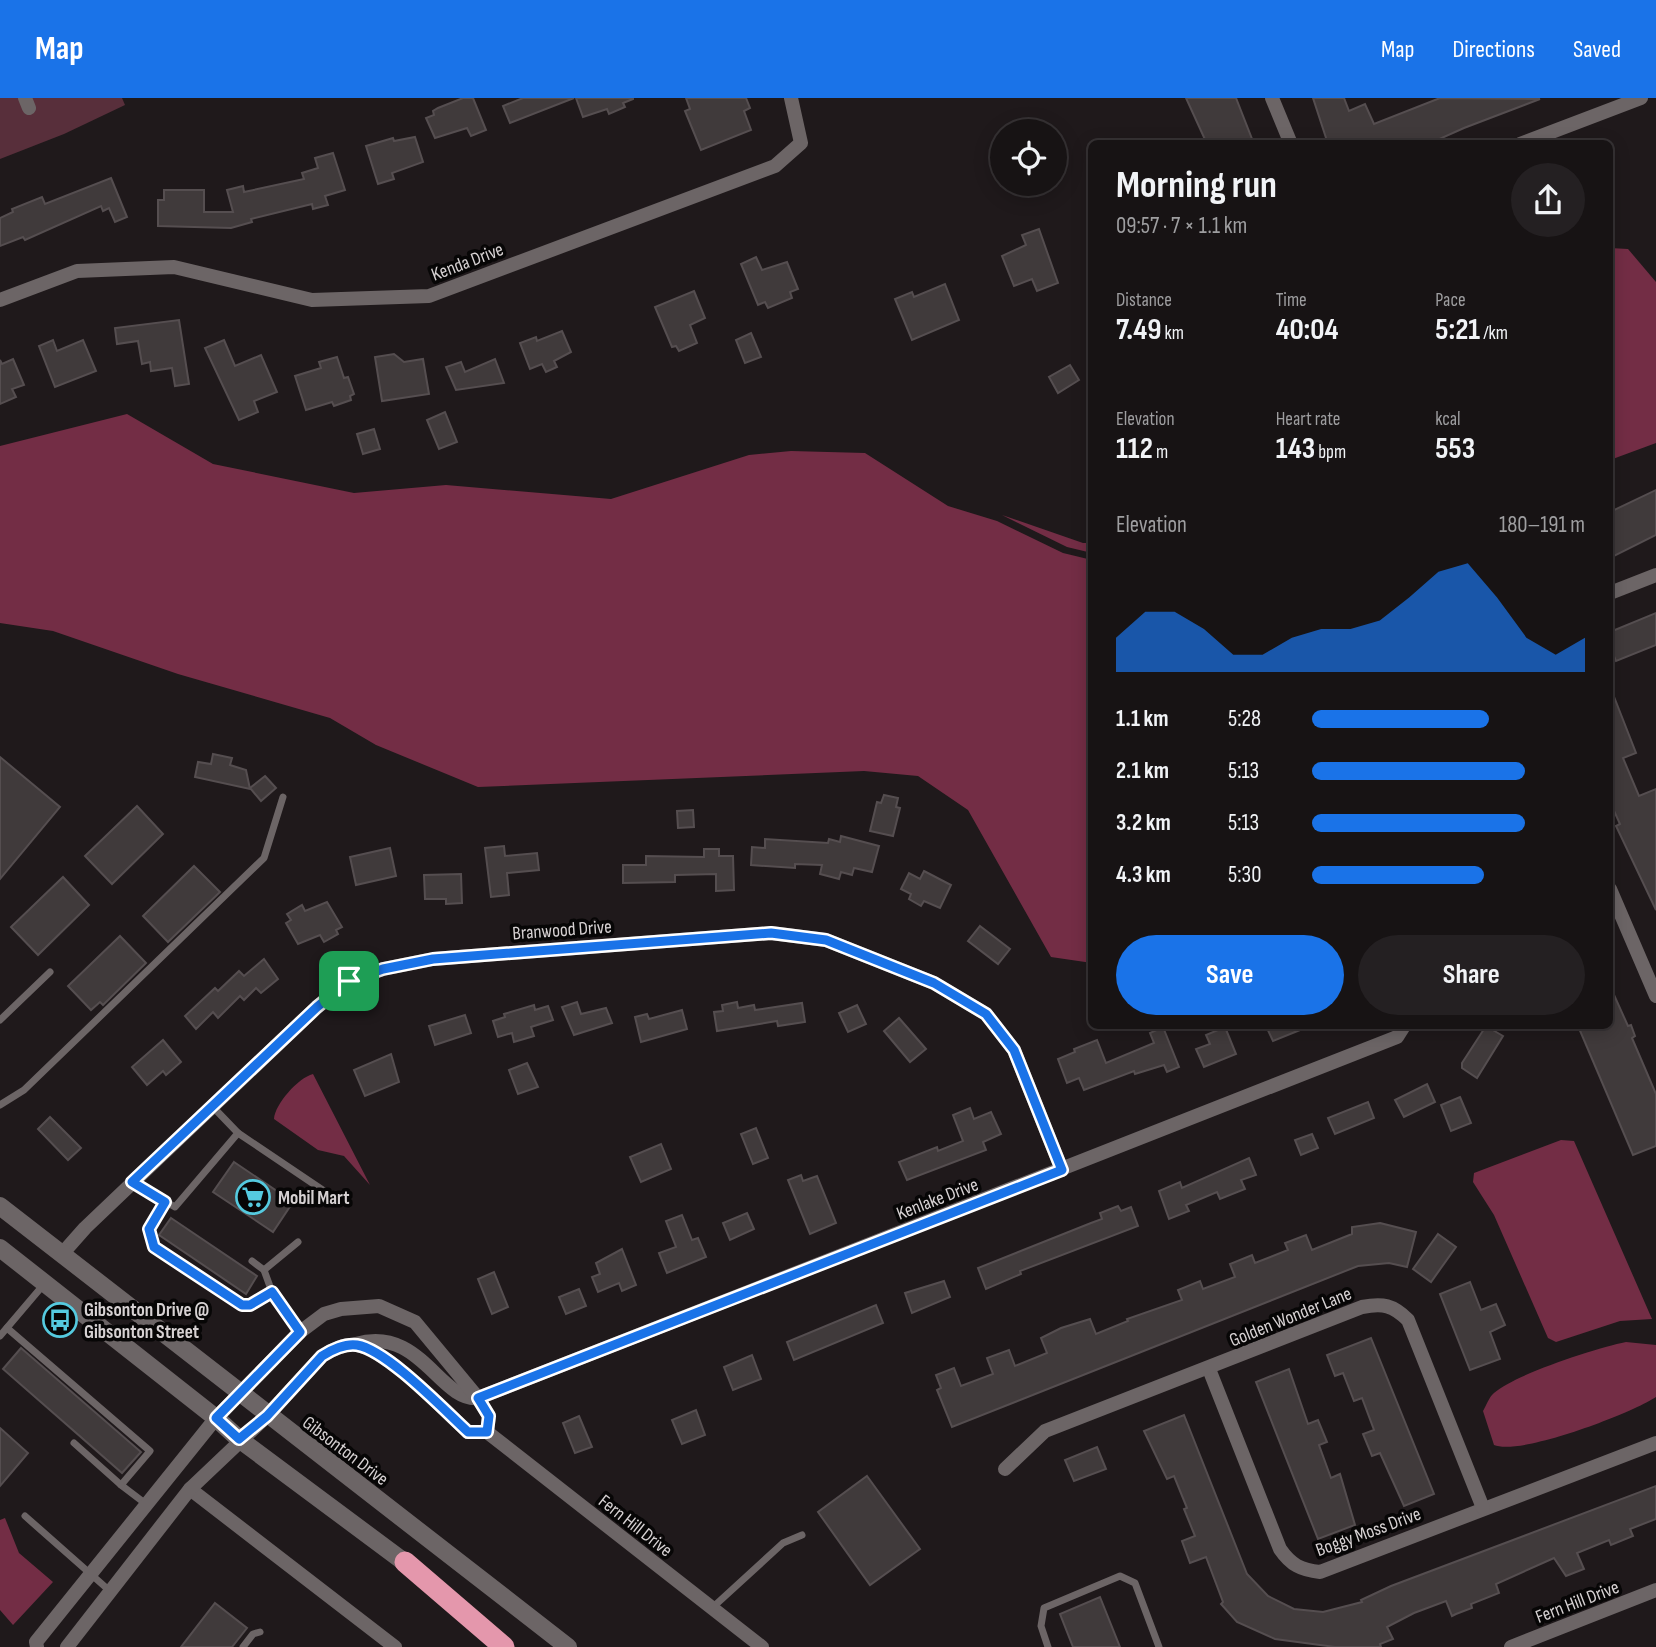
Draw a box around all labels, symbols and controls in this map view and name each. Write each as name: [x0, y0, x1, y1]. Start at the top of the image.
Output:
text: Map: [35, 29, 84, 69]
text: Map: [1381, 35, 1414, 64]
text: Directions: [1452, 35, 1535, 64]
text: Saved: [1573, 35, 1621, 64]
map controls: [990, 119, 1067, 196]
button: locate: [990, 119, 1067, 196]
text: Morning run: [1116, 163, 1277, 208]
button: share: [1511, 163, 1585, 237]
text: 09:57 · 7 × 1.1 km: [1116, 212, 1247, 240]
street label: Kenda Drive: [428, 238, 507, 287]
text: Distance: [1116, 289, 1172, 312]
text: Time: [1276, 289, 1307, 312]
text: Pace: [1435, 289, 1466, 312]
text: 7.49: [1116, 312, 1161, 348]
text: 40:04: [1276, 312, 1338, 348]
text: 5:21: [1435, 312, 1480, 348]
text: km: [1161, 322, 1184, 345]
text: /km: [1480, 322, 1508, 345]
text: Elevation: [1116, 408, 1175, 431]
text: Heart rate: [1276, 408, 1341, 431]
text: kcal: [1435, 408, 1460, 431]
text: 112: [1116, 431, 1153, 467]
text: 143: [1276, 431, 1315, 467]
text: 553: [1435, 431, 1475, 467]
text: m: [1153, 441, 1168, 464]
text: bpm: [1315, 441, 1346, 464]
text: Elevation: [1116, 511, 1187, 539]
text: 180–191 m: [1499, 511, 1585, 539]
text: 1.1 km: [1116, 705, 1169, 733]
text: 5:28: [1228, 705, 1261, 733]
text: 2.1 km: [1116, 757, 1169, 785]
text: 5:13: [1228, 757, 1259, 785]
text: 3.2 km: [1116, 809, 1171, 837]
text: 5:13: [1228, 809, 1259, 837]
text: 4.3 km: [1116, 861, 1171, 889]
text: 5:30: [1228, 861, 1261, 889]
street label: Branwood Drive: [512, 916, 613, 945]
button: Save: [1116, 935, 1344, 1015]
button: Share: [1358, 935, 1585, 1015]
pin: [319, 951, 379, 1011]
icon: arrive: [330, 962, 368, 1000]
street label: Kenlake Drive: [893, 1173, 982, 1225]
supermarket icon: Mobil Mart: [234, 1178, 272, 1216]
place label: Mobil Mart: [278, 1187, 349, 1210]
street label: Golden Wonder Lane: [1226, 1282, 1355, 1352]
place label: Gibsonton Drive @ Gibsonton Street: [84, 1299, 209, 1344]
bus stop icon: Gibsonton Drive @ Gibsonton Street: [41, 1301, 79, 1339]
street label: Gibsonton Drive: [298, 1411, 393, 1491]
street label: Fern Hill Drive: [593, 1490, 677, 1562]
street label: Boggy Moss Drive: [1313, 1503, 1424, 1562]
street label: Fern Hill Drive: [1533, 1576, 1623, 1629]

